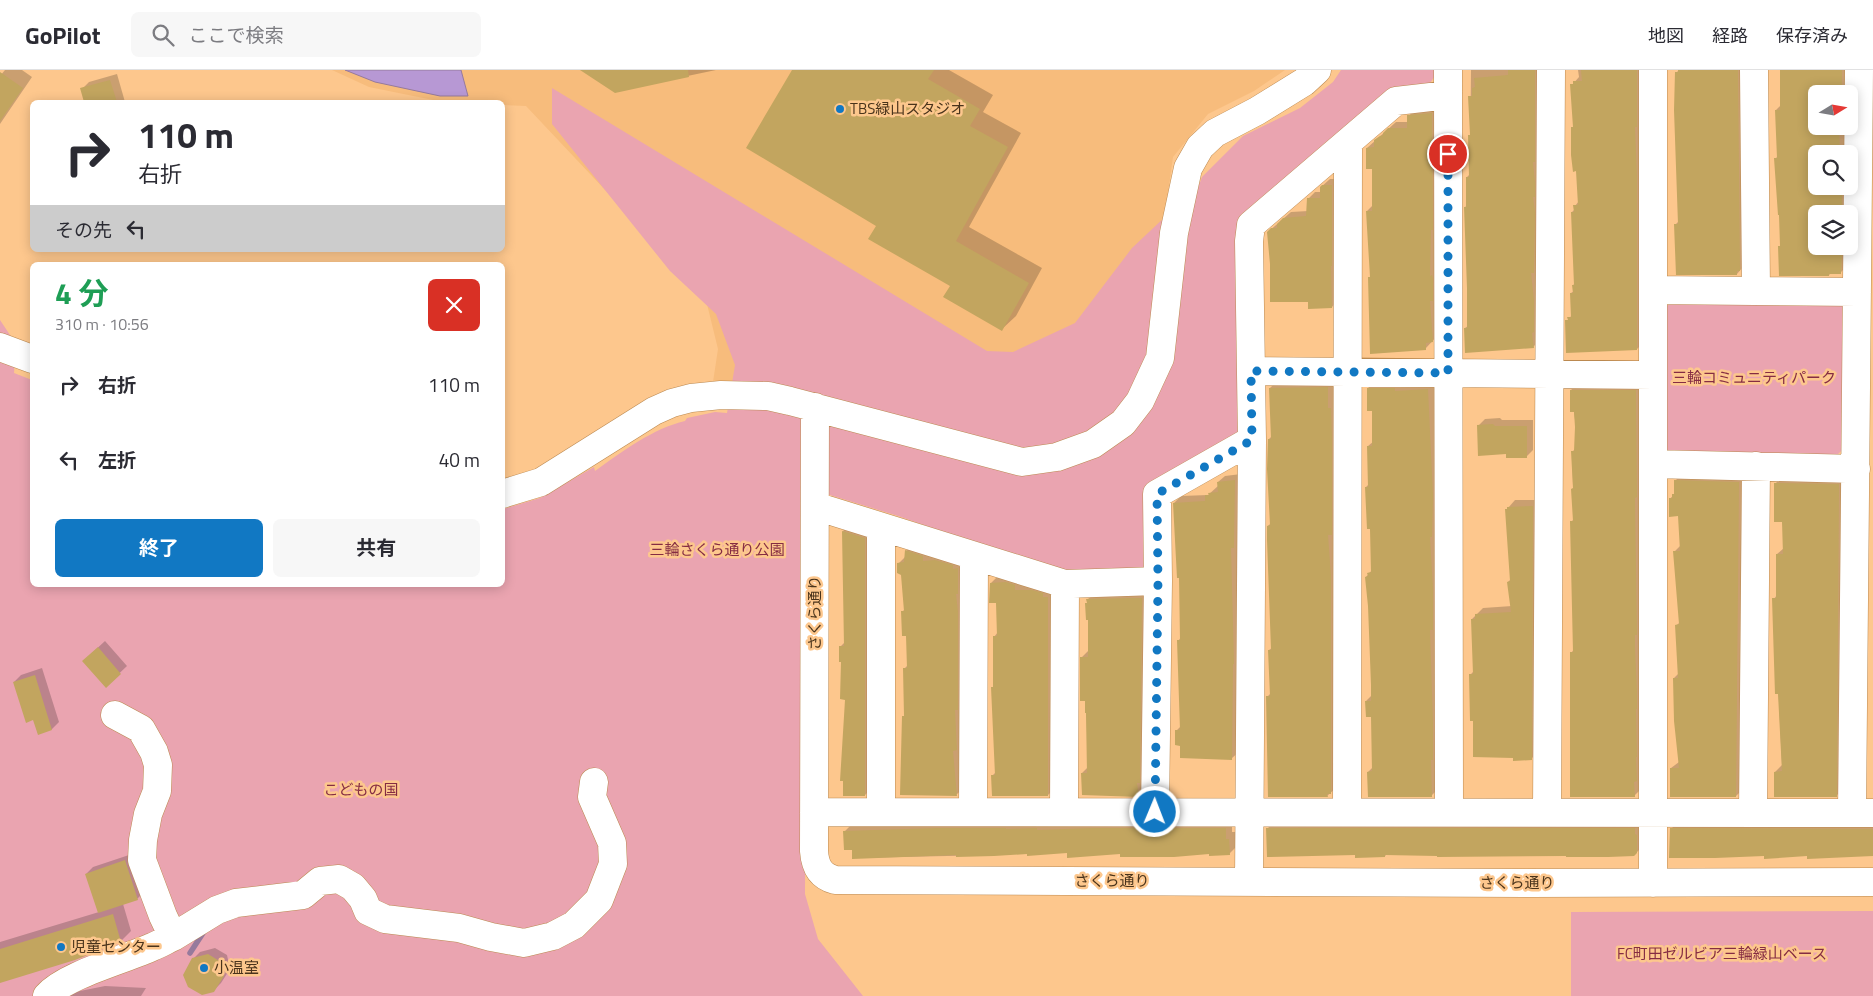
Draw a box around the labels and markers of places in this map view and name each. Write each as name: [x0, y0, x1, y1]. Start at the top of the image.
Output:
place label: TBS緑山スタジオ: [850, 97, 965, 120]
marker: TBS緑山スタジオ: [834, 103, 846, 115]
pin: [1427, 133, 1469, 175]
place label: 児童センター: [71, 935, 161, 958]
marker: 児童センター: [55, 941, 67, 953]
place label: 小温室: [214, 956, 259, 979]
marker: 小温室: [198, 962, 210, 974]

